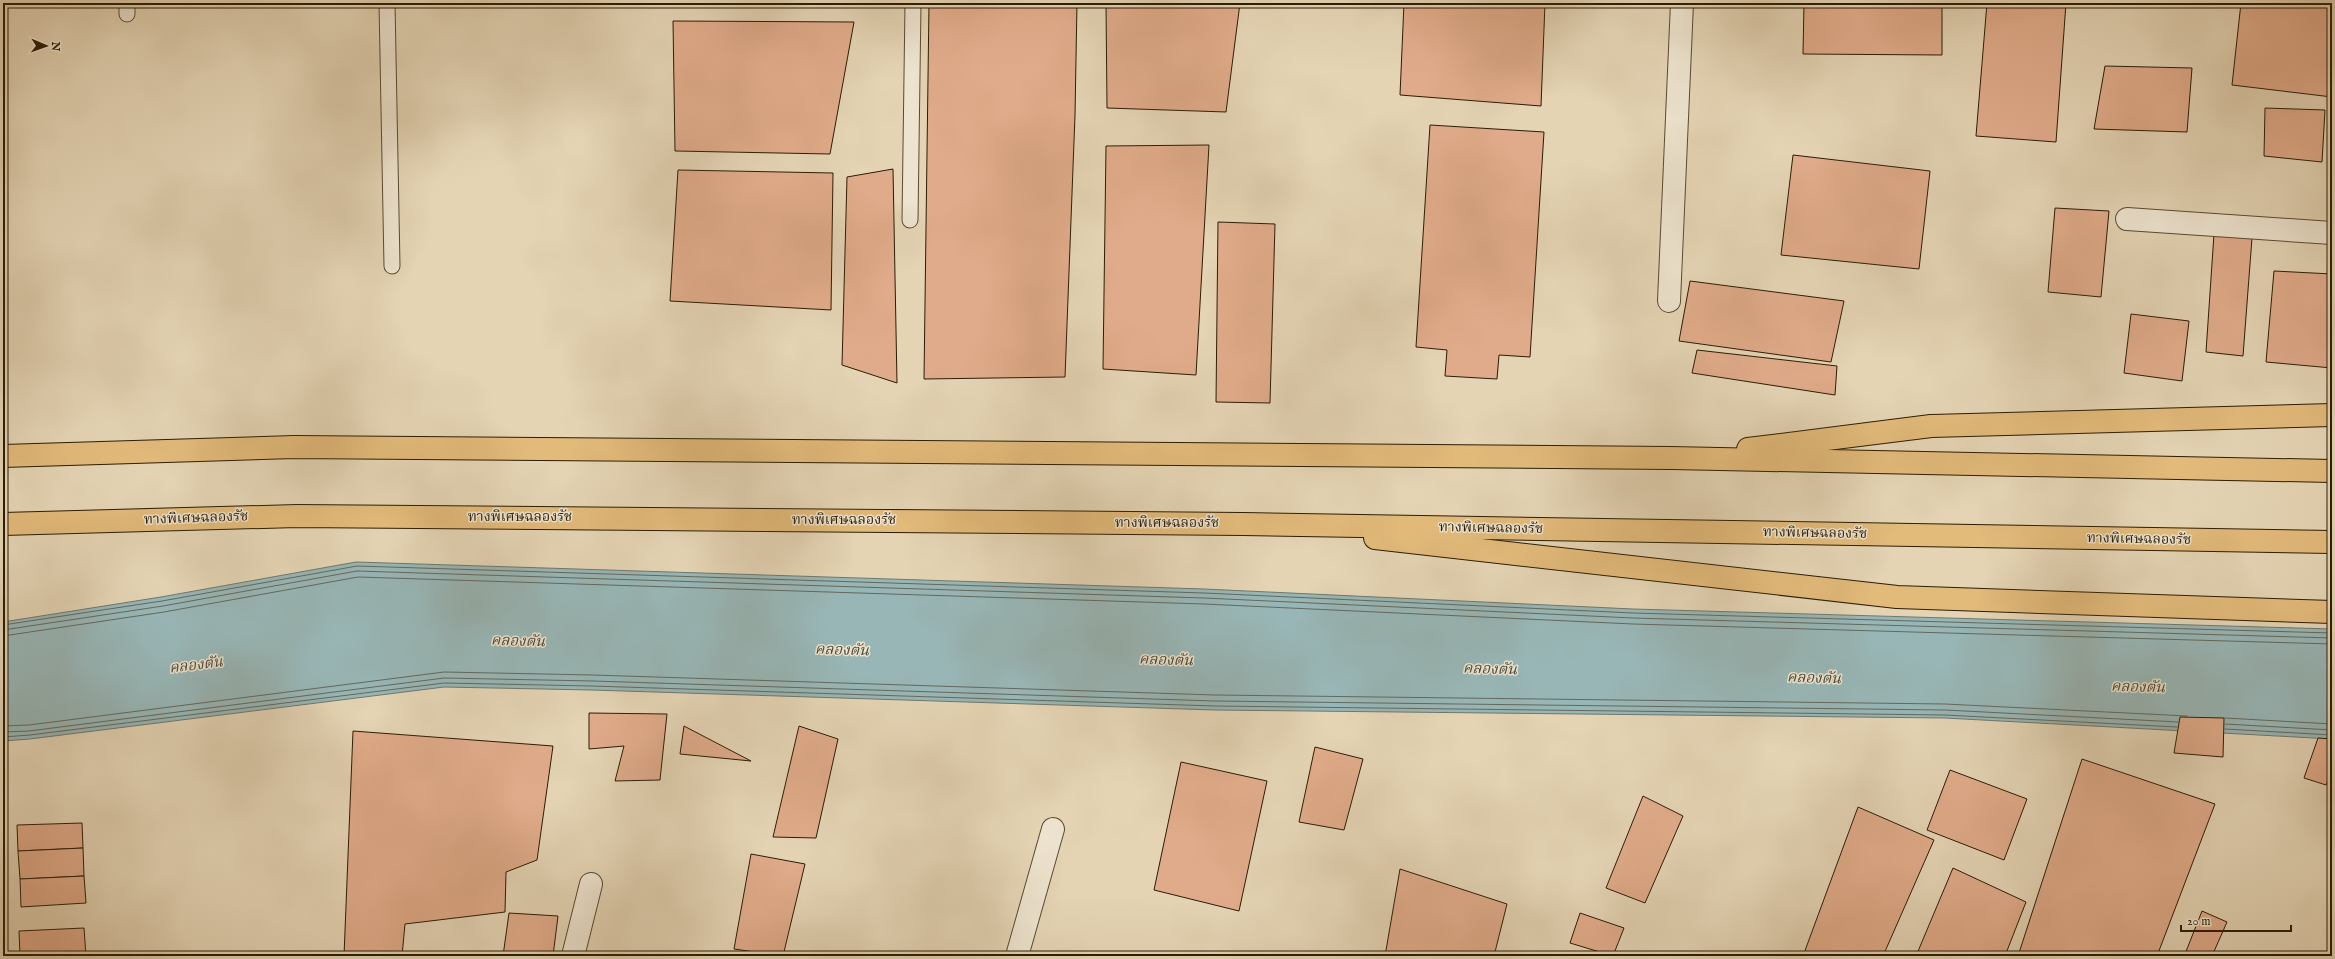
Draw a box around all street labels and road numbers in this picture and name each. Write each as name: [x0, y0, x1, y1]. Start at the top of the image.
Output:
street label: ทางพิเศษฉลองรัช: [143, 507, 249, 529]
street label: ทางพิเศษฉลองรัช: [468, 508, 572, 526]
street label: ทางพิเศษฉลองรัช: [792, 511, 896, 529]
street label: ทางพิเศษฉลองรัช: [1115, 514, 1219, 532]
street label: ทางพิเศษฉลองรัช: [1439, 518, 1543, 538]
street label: ทางพิเศษฉลองรัช: [1763, 523, 1867, 543]
street label: ทางพิเศษฉลองรัช: [2087, 529, 2191, 549]

